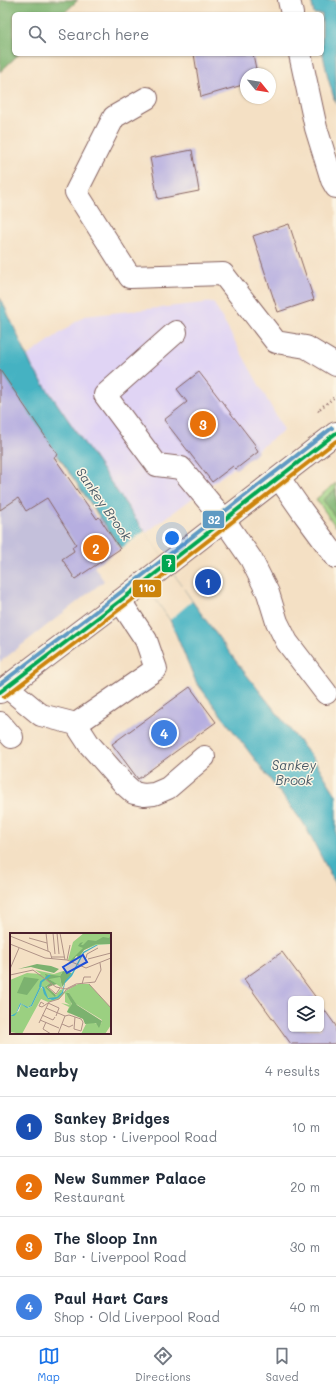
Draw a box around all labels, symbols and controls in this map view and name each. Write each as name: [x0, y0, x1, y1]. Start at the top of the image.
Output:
search box: [12, 12, 324, 56]
icon: search: [26, 23, 48, 45]
text: Search here: [58, 24, 149, 44]
north arrow: [240, 68, 276, 104]
pin: 3: [190, 409, 216, 439]
water label: Sankey Brook: [73, 464, 137, 544]
line badge: 32: [202, 510, 225, 529]
text: 32: [208, 512, 220, 527]
your location: [162, 528, 182, 548]
pin: 2: [83, 533, 109, 563]
line badge: 7: [161, 554, 176, 573]
text: 7: [166, 555, 172, 570]
pin: 1: [195, 567, 221, 597]
line badge: 110: [132, 579, 162, 598]
text: 110: [139, 580, 155, 595]
pin: 4: [151, 718, 177, 748]
water label: Sankey Brook: [272, 756, 316, 788]
inset map: [10, 933, 111, 1034]
map controls: [288, 996, 324, 1032]
button: layers: [288, 996, 324, 1032]
text: Nearby: [16, 1059, 78, 1081]
text: 4 results: [265, 1062, 320, 1079]
text: Sankey Bridges: [54, 1108, 170, 1128]
text: 1: [26, 1118, 32, 1135]
text: 10 m: [292, 1118, 320, 1135]
text: Bus stop · Liverpool Road: [54, 1128, 217, 1145]
text: New Summer Palace: [54, 1168, 206, 1188]
text: 2: [25, 1178, 33, 1195]
text: 20 m: [290, 1178, 320, 1195]
text: Restaurant: [54, 1188, 125, 1205]
text: The Sloop Inn: [54, 1228, 157, 1248]
text: 3: [25, 1238, 33, 1255]
text: 30 m: [290, 1238, 320, 1255]
text: Bar · Liverpool Road: [54, 1248, 186, 1265]
text: Paul Hart Cars: [54, 1288, 168, 1308]
text: 4: [25, 1298, 33, 1315]
text: 40 m: [290, 1298, 320, 1315]
text: Shop · Old Liverpool Road: [54, 1308, 220, 1325]
tab: Map: [38, 1345, 60, 1384]
tab: Directions: [135, 1345, 191, 1384]
tab: Saved: [266, 1345, 298, 1384]

